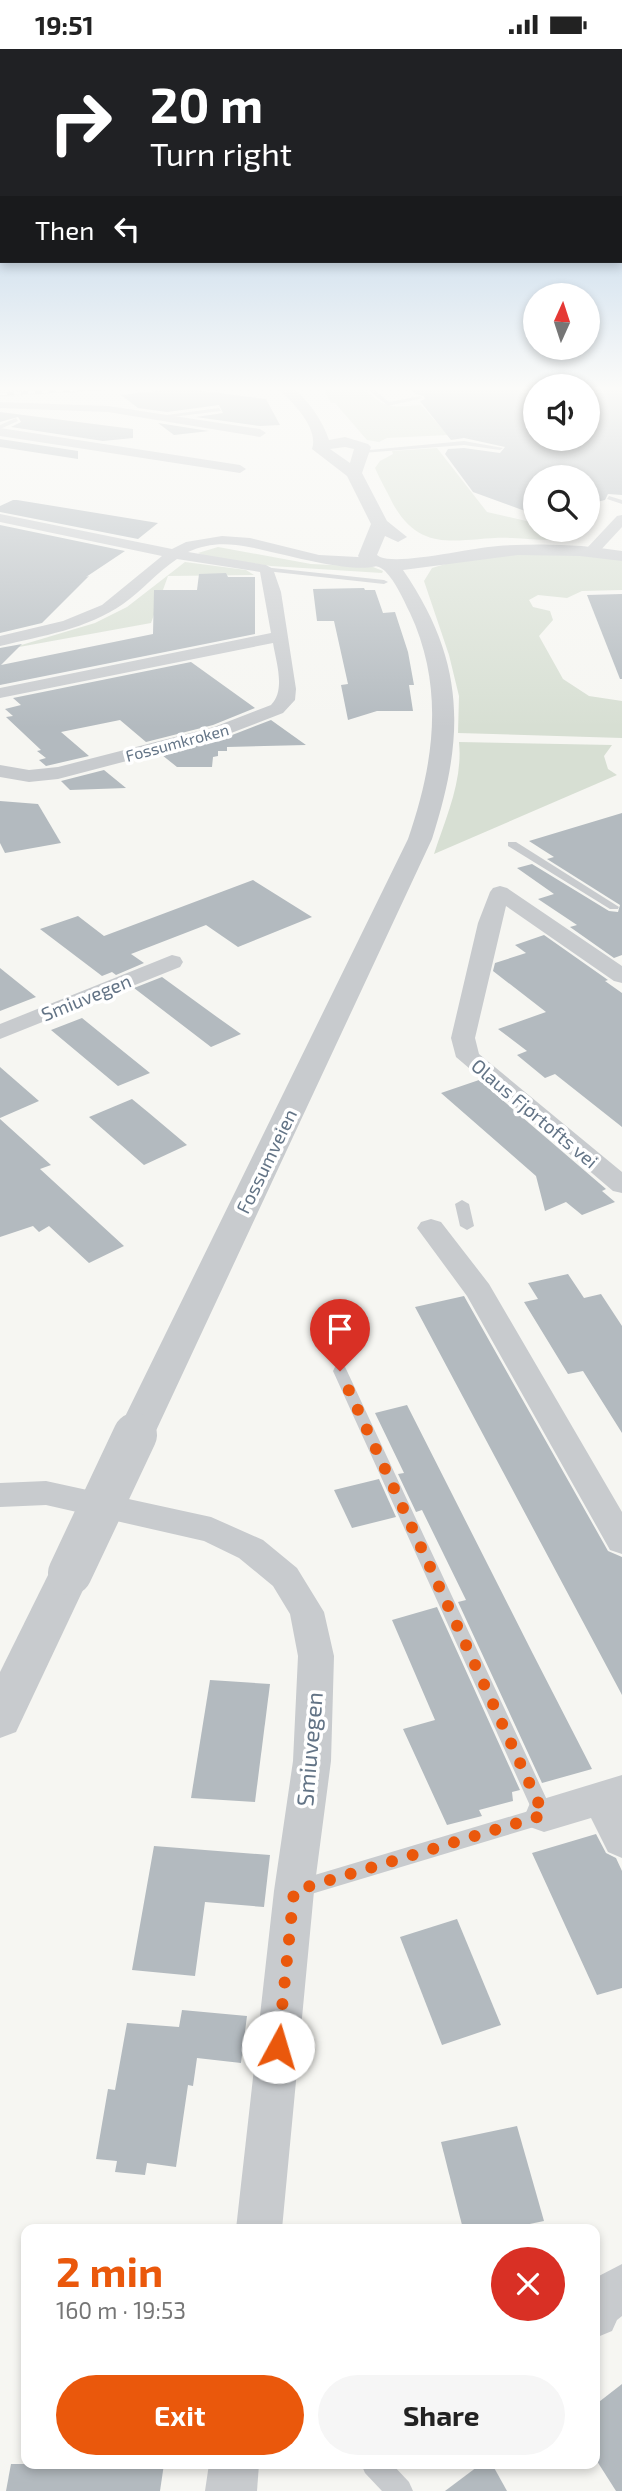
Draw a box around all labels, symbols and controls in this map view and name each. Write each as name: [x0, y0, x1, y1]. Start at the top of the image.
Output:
text: 19:51: [35, 9, 94, 40]
text: 20 m: [150, 74, 263, 133]
icon: right: [35, 77, 126, 168]
text: Turn right: [150, 134, 292, 172]
icon: left: [108, 210, 146, 248]
text: Then: [35, 214, 94, 245]
north arrow: [523, 283, 600, 361]
map controls: [523, 283, 600, 542]
button: sound: [523, 374, 600, 451]
button: search: [523, 465, 600, 542]
street label: Fossumkroken: [123, 719, 231, 765]
street label: Smiuvegen: [38, 969, 134, 1025]
street label: Olaus Fjørtofts vei: [467, 1054, 603, 1172]
street label: Fossumveien: [231, 1105, 301, 1217]
pin: [310, 1299, 370, 1371]
icon: arrive: [321, 1310, 359, 1348]
street label: Smiuvegen: [290, 1691, 328, 1807]
position arrow: [241, 2010, 315, 2084]
text: 2 min: [56, 2245, 163, 2295]
button: close: [491, 2247, 565, 2321]
text: 160 m · 19:53: [56, 2296, 186, 2324]
button: Exit: [56, 2375, 304, 2455]
button: Share: [318, 2375, 565, 2455]

